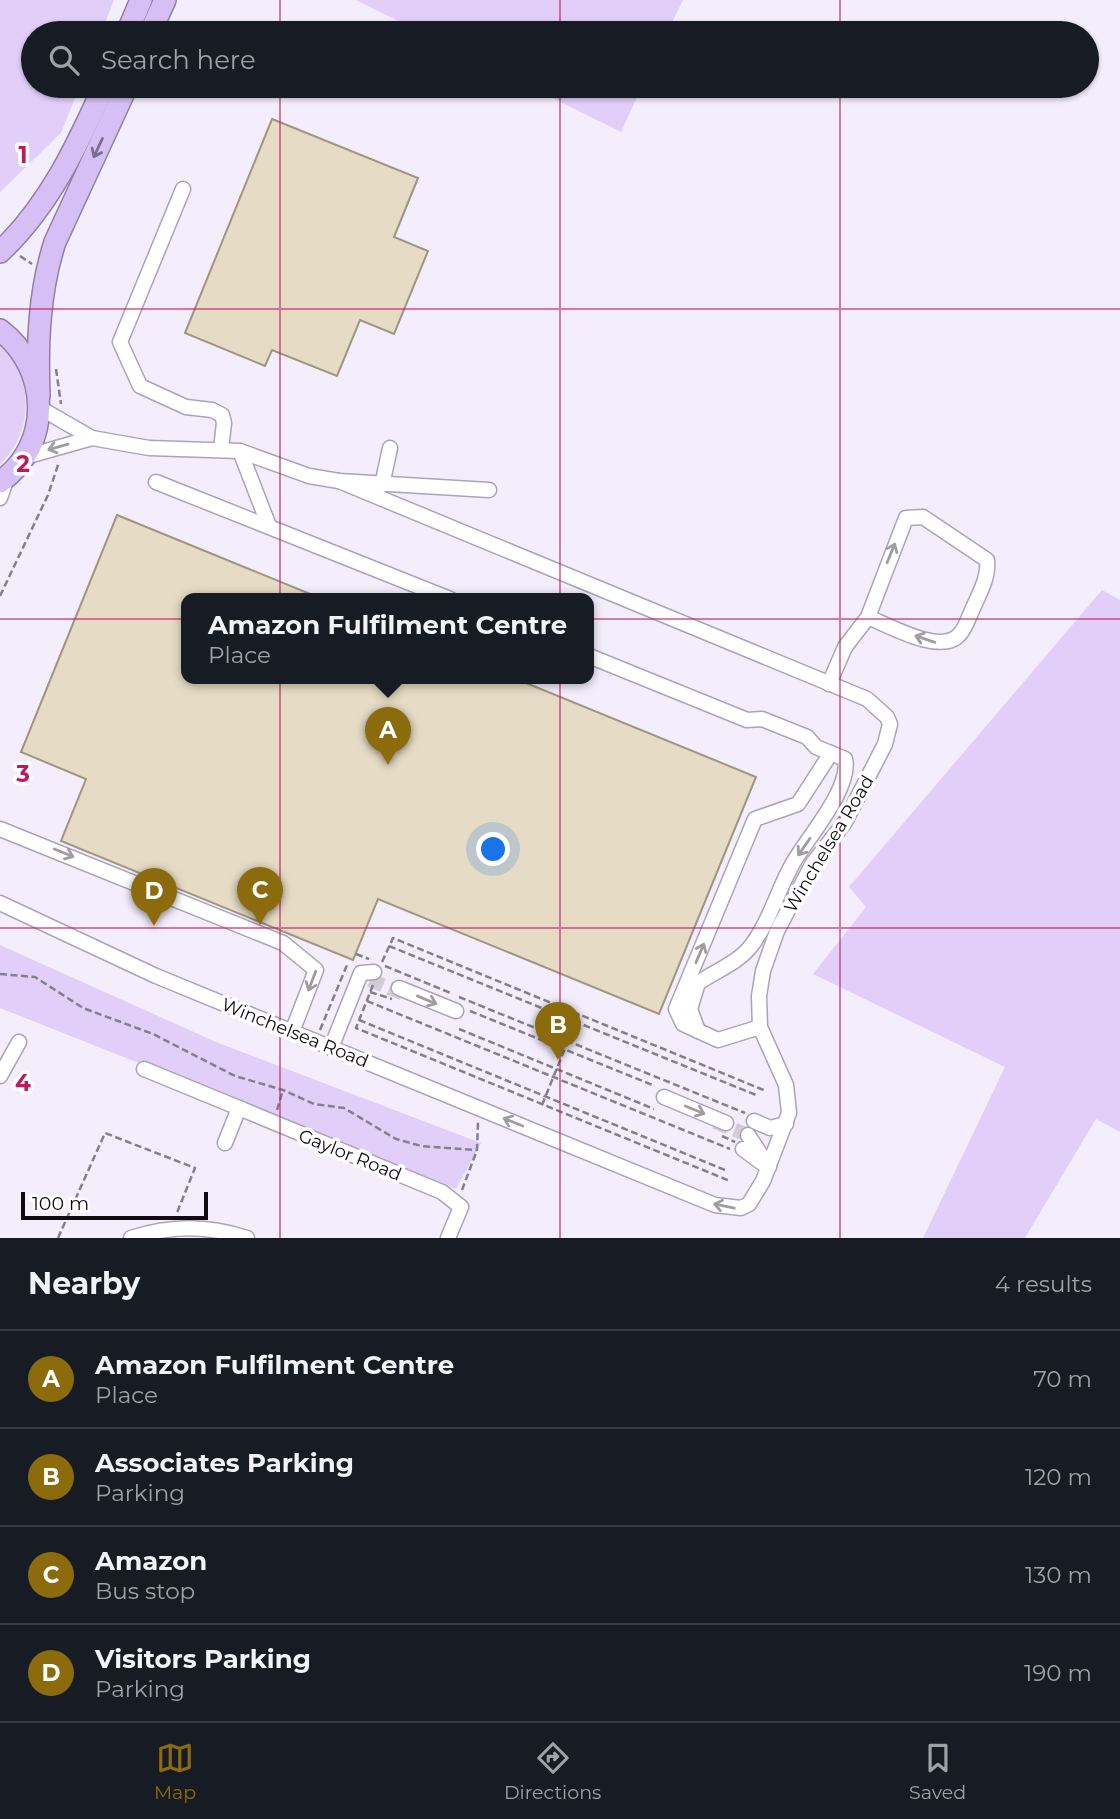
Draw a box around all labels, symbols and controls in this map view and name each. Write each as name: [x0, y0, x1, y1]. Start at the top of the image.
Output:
search box: [21, 21, 1099, 98]
icon: search: [45, 41, 83, 79]
text: Search here: [101, 44, 256, 76]
one-way arrow: [91, 137, 105, 158]
text: 1: [18, 141, 28, 169]
one-way arrow: [48, 441, 70, 454]
text: 2: [16, 450, 30, 478]
one-way arrow: [886, 543, 899, 564]
popup: [181, 593, 594, 684]
text: Amazon Fulfilment Centre: [208, 609, 567, 641]
one-way arrow: [914, 632, 936, 644]
text: Place: [208, 641, 271, 669]
pin: A: [365, 707, 411, 765]
text: 3: [15, 760, 30, 788]
street label: Winchelsea Road: [779, 771, 879, 917]
your location: [476, 832, 510, 866]
one-way arrow: [797, 837, 811, 856]
one-way arrow: [52, 848, 74, 861]
pin: C: [237, 867, 283, 925]
pin: D: [131, 868, 177, 926]
one-way arrow: [694, 943, 707, 965]
one-way arrow: [305, 970, 317, 991]
street label: Winchelsea Road: [218, 994, 372, 1072]
one-way arrow: [416, 994, 438, 1007]
pin: B: [535, 1002, 581, 1060]
text: 4: [15, 1069, 31, 1097]
one-way arrow: [684, 1104, 705, 1117]
one-way arrow: [503, 1115, 524, 1128]
street label: Gaylor Road: [295, 1124, 405, 1186]
scale bar: [21, 1189, 208, 1221]
text: 100 m: [32, 1192, 89, 1215]
one-way arrow: [713, 1198, 736, 1212]
text: Nearby: [28, 1265, 140, 1302]
text: 4 results: [995, 1270, 1092, 1298]
text: Amazon Fulfilment Centre: [95, 1349, 454, 1381]
text: A: [42, 1365, 60, 1393]
text: 70 m: [1033, 1365, 1092, 1393]
text: Place: [95, 1381, 158, 1409]
text: Associates Parking: [95, 1447, 354, 1479]
text: B: [42, 1463, 60, 1491]
text: 120 m: [1025, 1463, 1092, 1491]
text: Parking: [95, 1479, 185, 1507]
text: Amazon: [95, 1545, 207, 1577]
text: C: [43, 1561, 59, 1589]
text: 130 m: [1025, 1561, 1092, 1589]
text: Bus stop: [95, 1577, 195, 1605]
text: Visitors Parking: [95, 1643, 311, 1675]
text: D: [42, 1659, 61, 1687]
text: 190 m: [1024, 1659, 1092, 1687]
text: Parking: [95, 1675, 185, 1703]
tab: Map: [154, 1739, 196, 1804]
tab: Directions: [504, 1739, 601, 1804]
tab: Saved: [909, 1739, 966, 1804]

